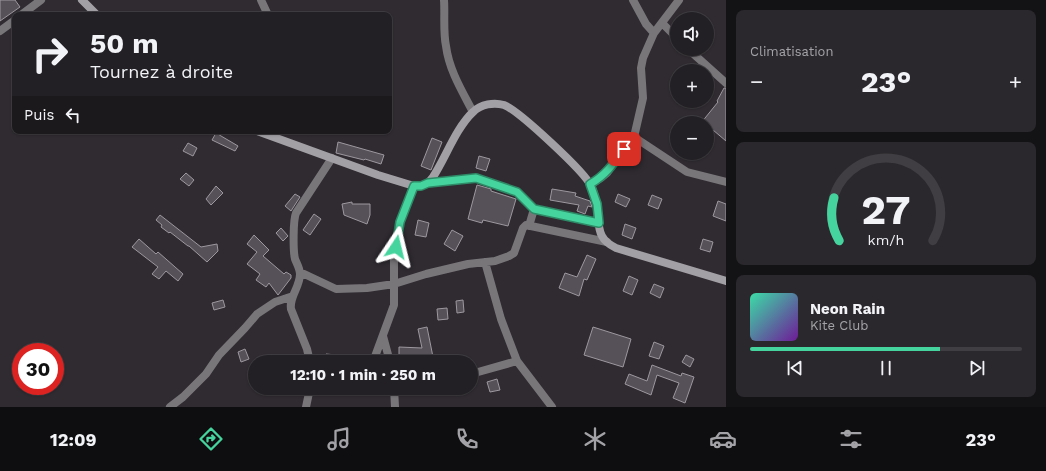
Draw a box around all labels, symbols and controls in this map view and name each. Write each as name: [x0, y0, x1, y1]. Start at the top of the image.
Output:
map controls: [670, 12, 714, 160]
button: sound: [670, 12, 714, 56]
text: 50 m: [90, 27, 159, 60]
icon: right: [24, 28, 76, 80]
text: Climatisation: [750, 44, 833, 59]
text: Tournez à droite: [90, 61, 233, 82]
button: +: [670, 64, 714, 108]
text: 23°: [861, 64, 911, 99]
text: −: [750, 69, 763, 94]
text: +: [1009, 69, 1022, 94]
icon: left: [62, 104, 84, 126]
text: Puis: [24, 106, 54, 124]
button: −: [670, 116, 714, 160]
pin: [607, 132, 641, 166]
icon: arrive: [613, 138, 635, 160]
text: 27: [861, 185, 911, 234]
position arrow: [375, 226, 417, 268]
text: km/h: [868, 232, 904, 248]
text: Neon Rain: [810, 300, 885, 318]
text: Kite Club: [810, 318, 868, 333]
speed limit sign: 30: [12, 343, 64, 395]
icon: previous: [784, 357, 806, 379]
icon: pause: [875, 357, 897, 379]
icon: next: [966, 357, 988, 379]
text: 12:10 · 1 min · 250 m: [290, 366, 436, 384]
icon: directions: [197, 425, 225, 453]
icon: music: [325, 425, 353, 453]
icon: phone: [453, 425, 481, 453]
icon: climate: [581, 425, 609, 453]
icon: car: [709, 425, 737, 453]
icon: filters: [837, 425, 865, 453]
text: 12:09: [50, 429, 97, 450]
text: 23°: [966, 429, 996, 450]

